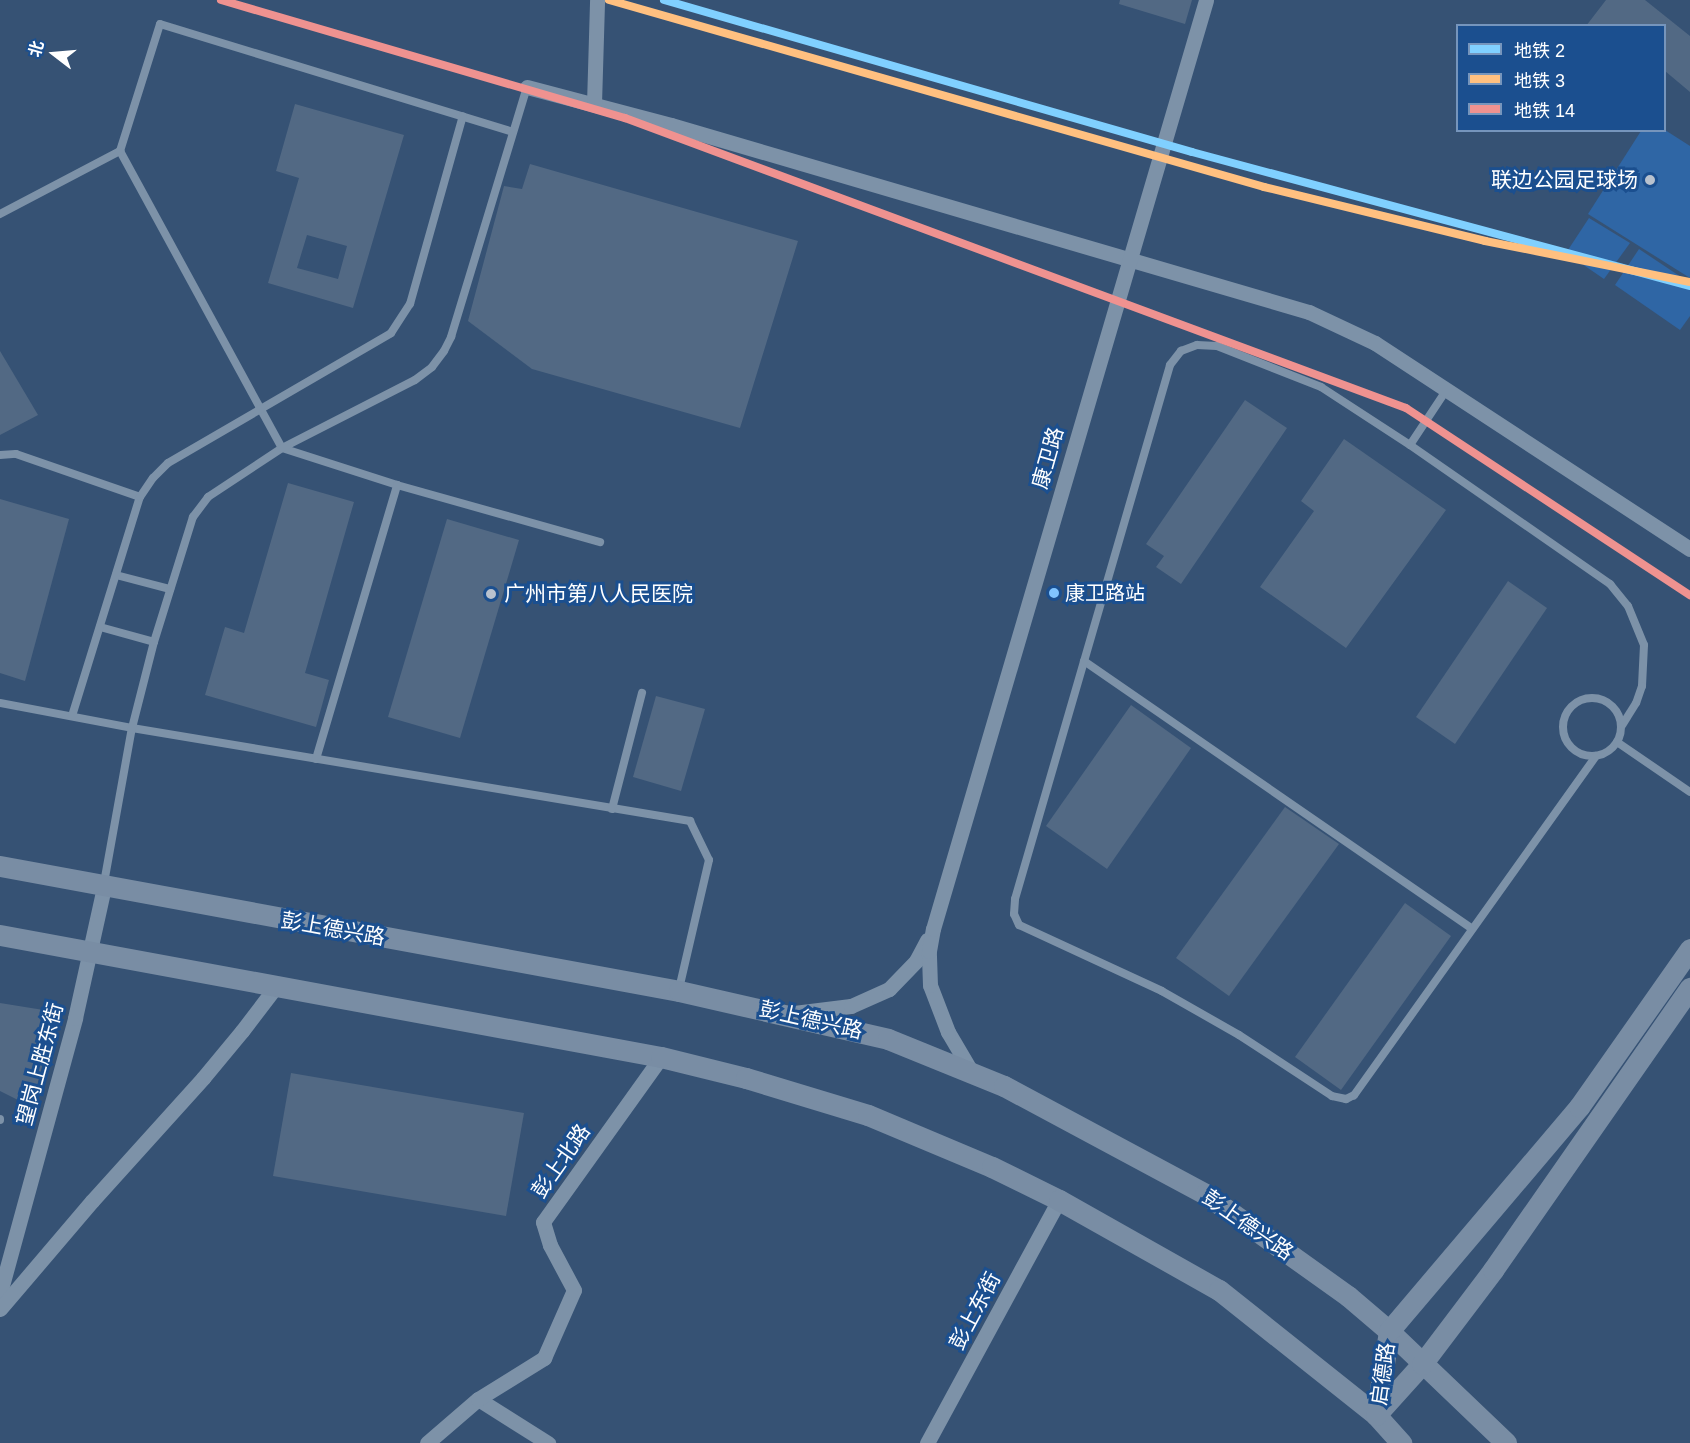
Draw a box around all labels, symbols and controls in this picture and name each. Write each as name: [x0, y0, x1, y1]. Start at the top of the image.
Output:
north arrow: [24, 24, 84, 84]
legend: [1456, 24, 1666, 132]
text: 北: [26, 39, 47, 59]
text: 地铁 2: [1514, 41, 1565, 61]
text: 地铁 3: [1514, 71, 1565, 91]
text: 地铁 14: [1514, 101, 1575, 121]
place label: 联边公园足球场: [1491, 167, 1638, 193]
marker: 联边公园足球场: [1643, 173, 1657, 187]
street label: 康卫路: [1027, 424, 1069, 492]
place label: 广州市第八人民医院: [504, 581, 693, 607]
place label: 康卫路站: [1065, 581, 1145, 605]
marker: 广州市第八人民医院: [482, 585, 500, 603]
marker: 康卫路站: [1048, 587, 1060, 599]
street label: 彭上德兴路: [279, 907, 387, 951]
street label: 彭上德兴路: [757, 996, 865, 1044]
street label: 望岗上胜东街: [12, 1000, 68, 1128]
street label: 彭上北路: [527, 1119, 595, 1203]
street label: 彭上德兴路: [1198, 1185, 1298, 1265]
street label: 彭上东街: [944, 1268, 1006, 1354]
street label: 启德路: [1366, 1341, 1400, 1407]

